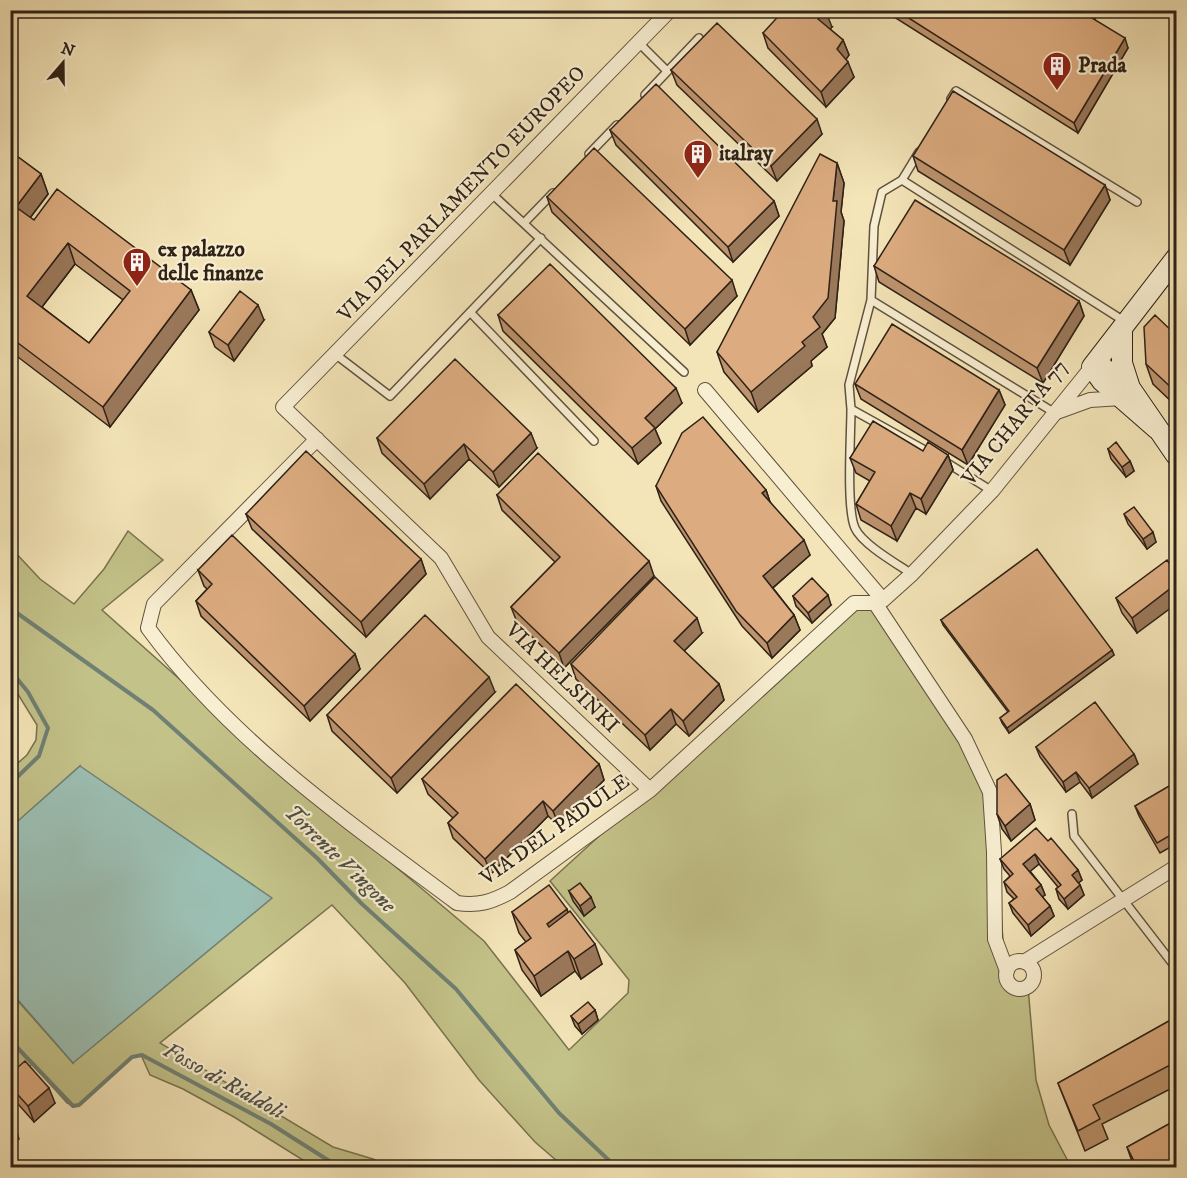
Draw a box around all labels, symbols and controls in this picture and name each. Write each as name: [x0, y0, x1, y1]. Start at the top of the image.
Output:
north arrow: [33, 33, 93, 93]
text: N: [58, 38, 77, 61]
building icon: Prada: [1041, 50, 1073, 92]
place label: Prada: [1078, 53, 1127, 79]
street label: VIA DEL PARLAMENTO EUROPEO: [332, 61, 591, 328]
building icon: italray: [682, 138, 714, 180]
place label: italray: [719, 141, 774, 167]
place label: ex palazzo delle finanze: [158, 237, 264, 287]
building icon: ex palazzo delle finanze: [121, 246, 153, 288]
street label: VIA CHARTA 77: [956, 355, 1074, 492]
street label: VIA HELSINKI: [499, 617, 624, 739]
street label: VIA DEL PADULE: [474, 769, 635, 892]
water label: Torrente Vingone: [279, 799, 402, 919]
water label: Fosso di Rialdoli: [159, 1037, 290, 1126]

